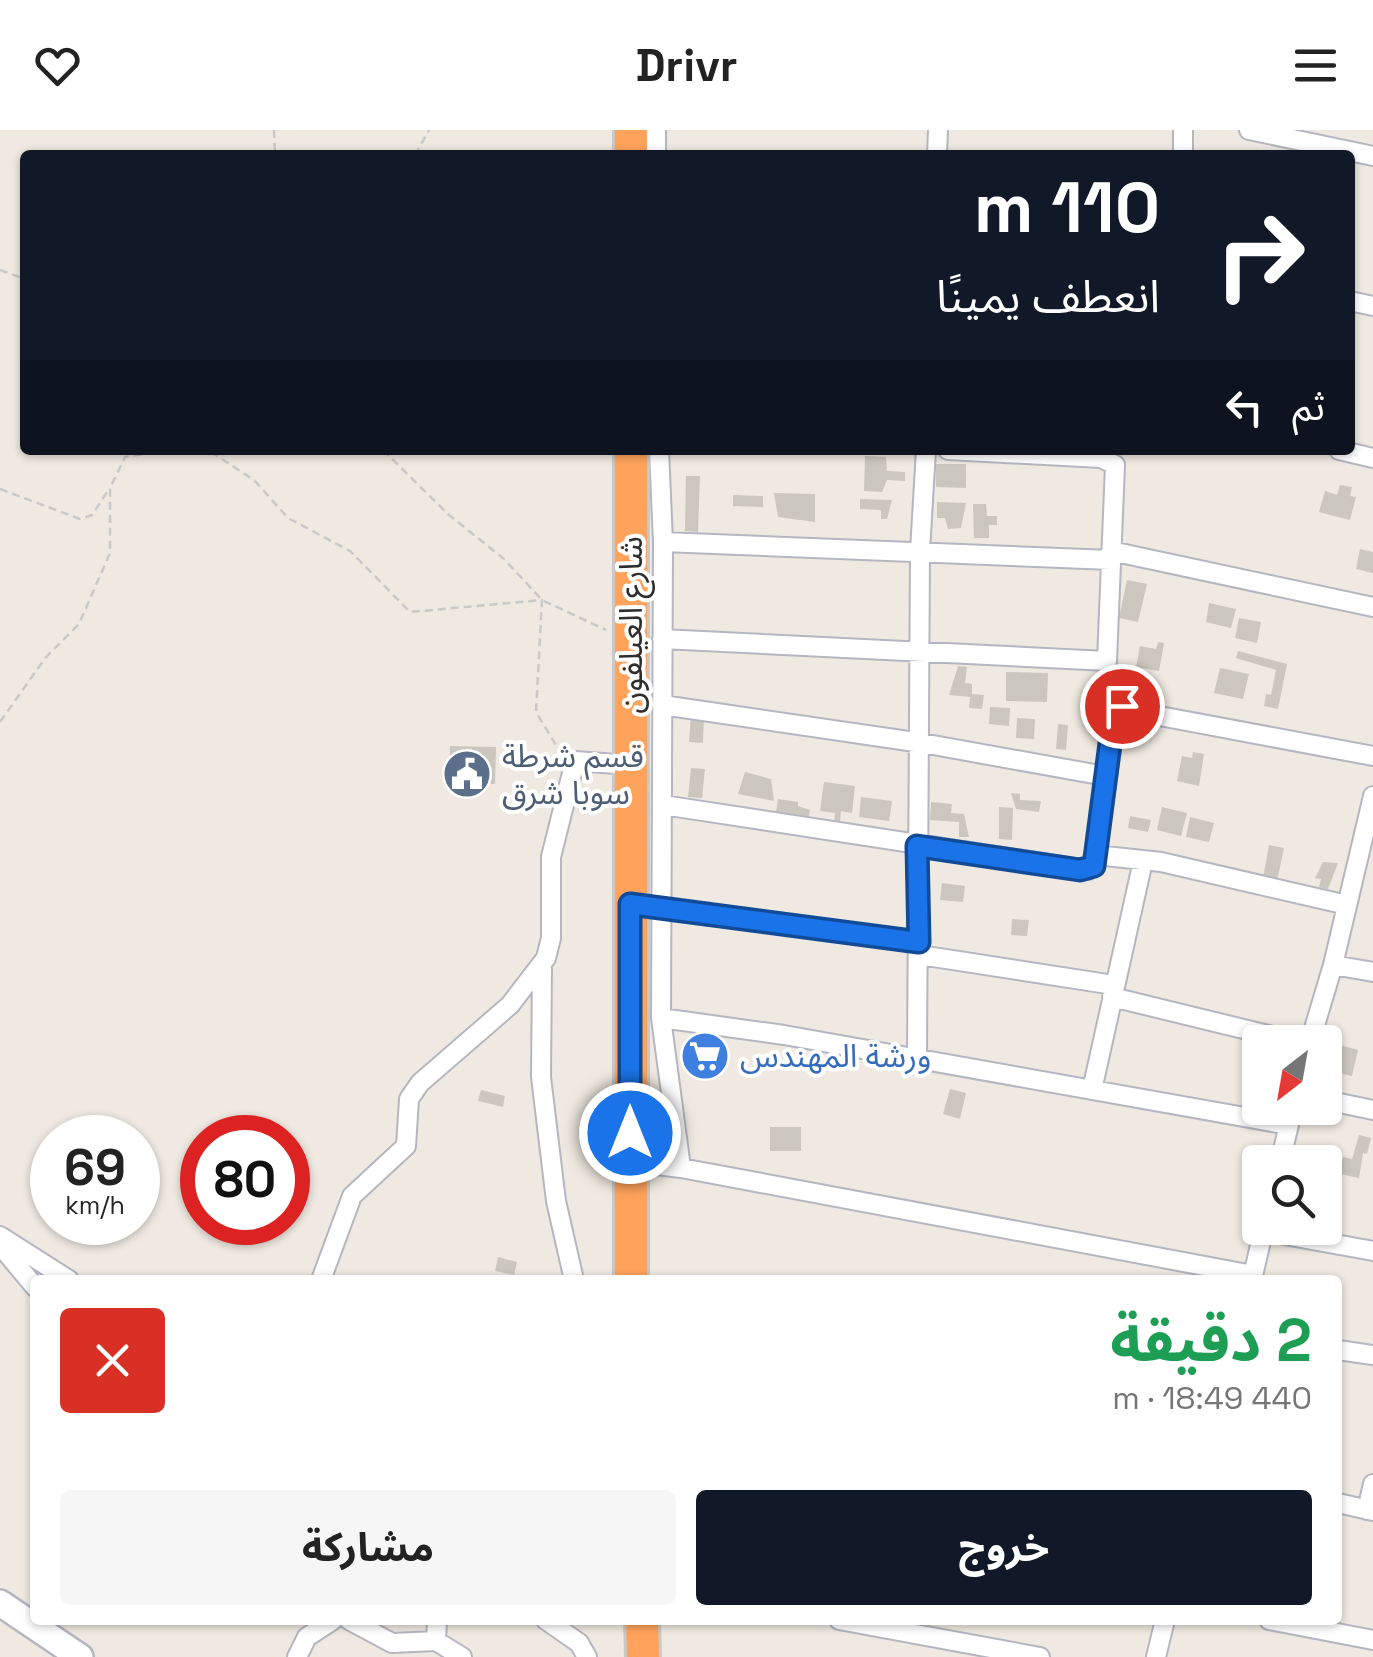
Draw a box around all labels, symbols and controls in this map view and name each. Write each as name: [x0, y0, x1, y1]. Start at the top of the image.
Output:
text: Drivr: [635, 37, 738, 94]
icon: heart: [30, 38, 85, 93]
icon: menu: [1288, 38, 1343, 93]
text: 110 m: [974, 163, 1160, 252]
icon: right: [1195, 190, 1325, 320]
text: انعطف يمينًا: [936, 268, 1160, 325]
icon: left: [1217, 380, 1272, 435]
text: ثم: [1292, 383, 1325, 431]
street label: شارع العيلفون: [611, 536, 655, 714]
pin: [1080, 664, 1165, 749]
icon: arrive: [1095, 679, 1150, 734]
place label: قسم شرطة سوبا شرق: [502, 736, 644, 813]
public building icon: قسم شرطة سوبا شرق: [441, 748, 493, 800]
north arrow: [1242, 1025, 1342, 1125]
map controls: [1242, 1025, 1342, 1245]
supermarket icon: ورشة المهندس: [679, 1030, 731, 1082]
place label: ورشة المهندس: [740, 1036, 931, 1076]
position arrow: [578, 1081, 682, 1185]
speed limit sign: 80: [180, 1115, 310, 1245]
text: 69: [64, 1136, 126, 1200]
button: search: [1242, 1145, 1342, 1245]
text: km/h: [65, 1189, 125, 1221]
text: 2 دقيقة: [1110, 1302, 1312, 1379]
button: close: [60, 1308, 165, 1413]
text: 440 m · 18:49: [1112, 1378, 1312, 1418]
button: مشاركة: [60, 1490, 676, 1605]
button: خروج: [696, 1490, 1312, 1605]

